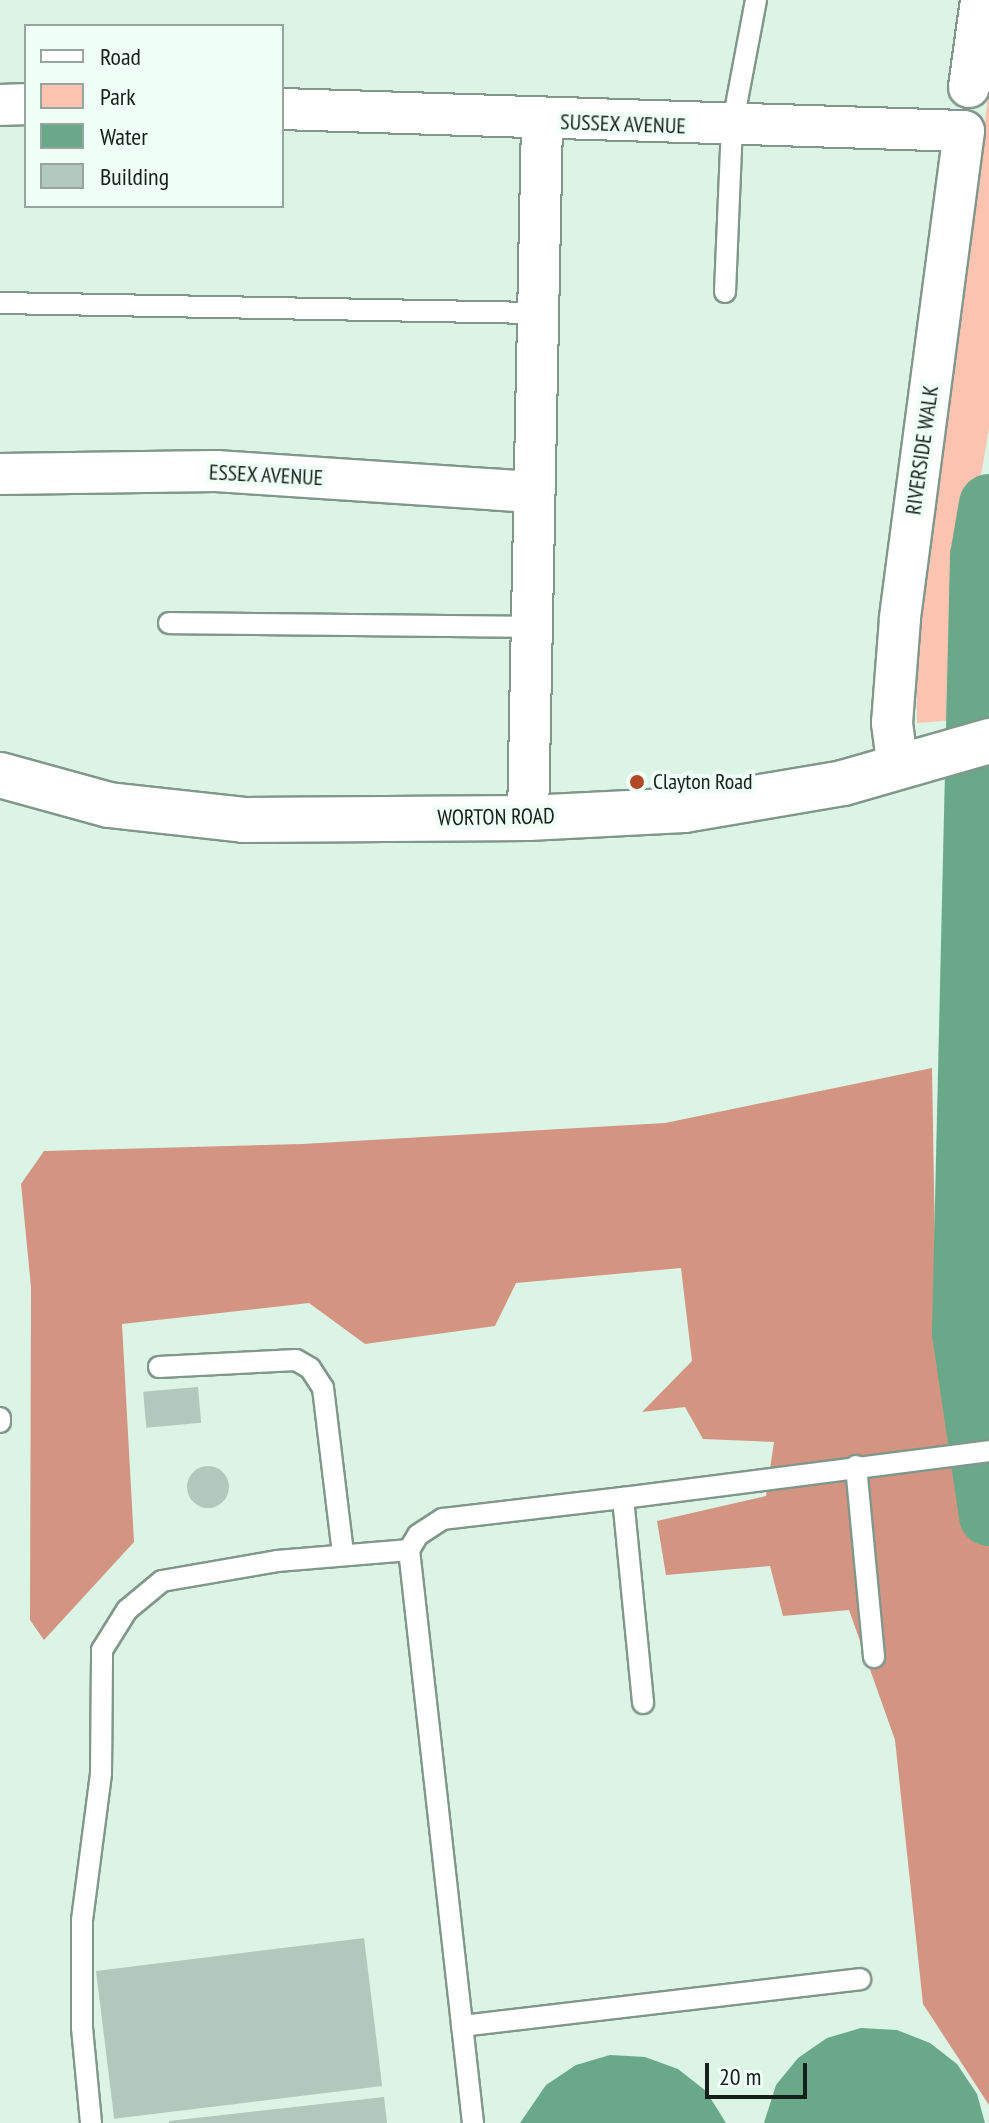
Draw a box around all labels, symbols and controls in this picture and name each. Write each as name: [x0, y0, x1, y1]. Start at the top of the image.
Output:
legend: [24, 24, 284, 208]
text: Road: [100, 41, 141, 72]
text: Park: [100, 81, 136, 112]
street label: SUSSEX AVENUE: [559, 109, 687, 139]
text: Water: [100, 121, 148, 152]
text: Building: [100, 161, 169, 192]
street label: RIVERSIDE WALK: [900, 383, 944, 517]
street label: ESSEX AVENUE: [208, 459, 324, 491]
place label: Clayton Road: [653, 769, 753, 795]
marker: Clayton Road: [628, 773, 646, 791]
street label: WORTON ROAD: [437, 803, 555, 831]
scale bar: [709, 2047, 811, 2097]
text: 20 m: [719, 2061, 761, 2092]

